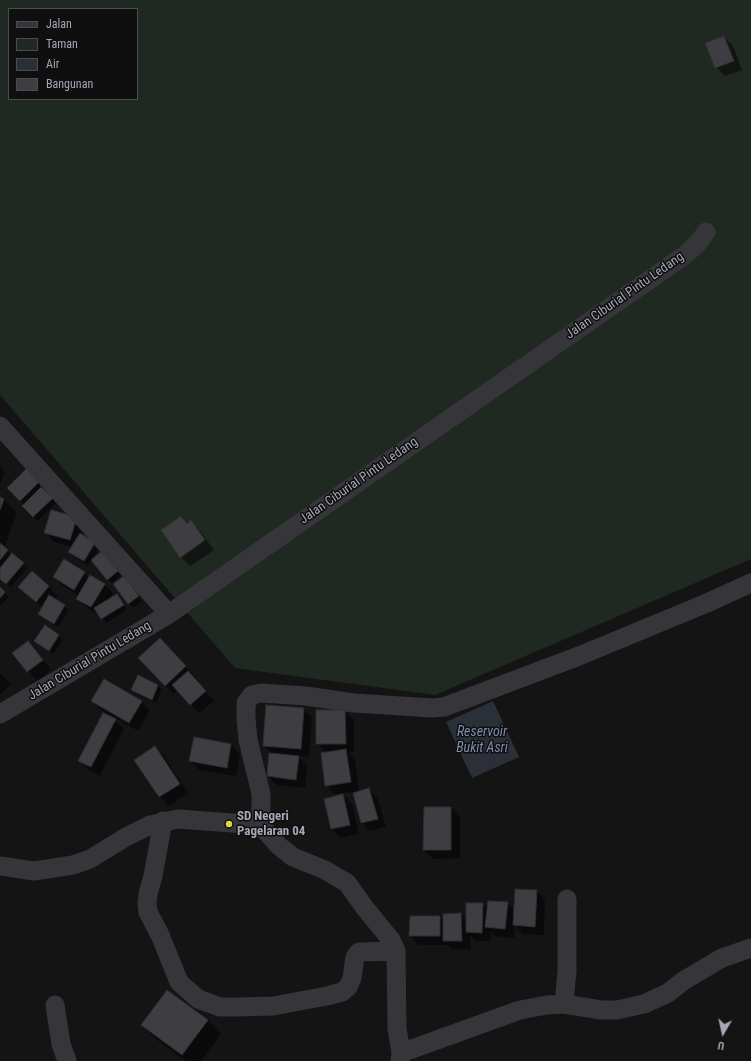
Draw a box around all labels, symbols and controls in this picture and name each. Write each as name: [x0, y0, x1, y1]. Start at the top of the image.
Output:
legend: [8, 8, 138, 100]
text: Jalan: [46, 17, 72, 31]
text: Taman: [46, 37, 78, 51]
text: Air: [46, 57, 59, 71]
text: Bangunan: [46, 77, 93, 91]
street label: Jalan Ciburial Pintu Ledang: [563, 249, 687, 343]
street label: Jalan Ciburial Pintu Ledang: [297, 434, 421, 528]
street label: Jalan Ciburial Pintu Ledang: [26, 618, 154, 704]
water label: Reservoir Bukit Asri: [456, 724, 508, 756]
place label: SD Negeri Pagelaran 04: [237, 809, 305, 840]
marker: SD Negeri Pagelaran 04: [224, 819, 234, 829]
north arrow: [703, 1013, 743, 1053]
text: U: [717, 1038, 725, 1052]

